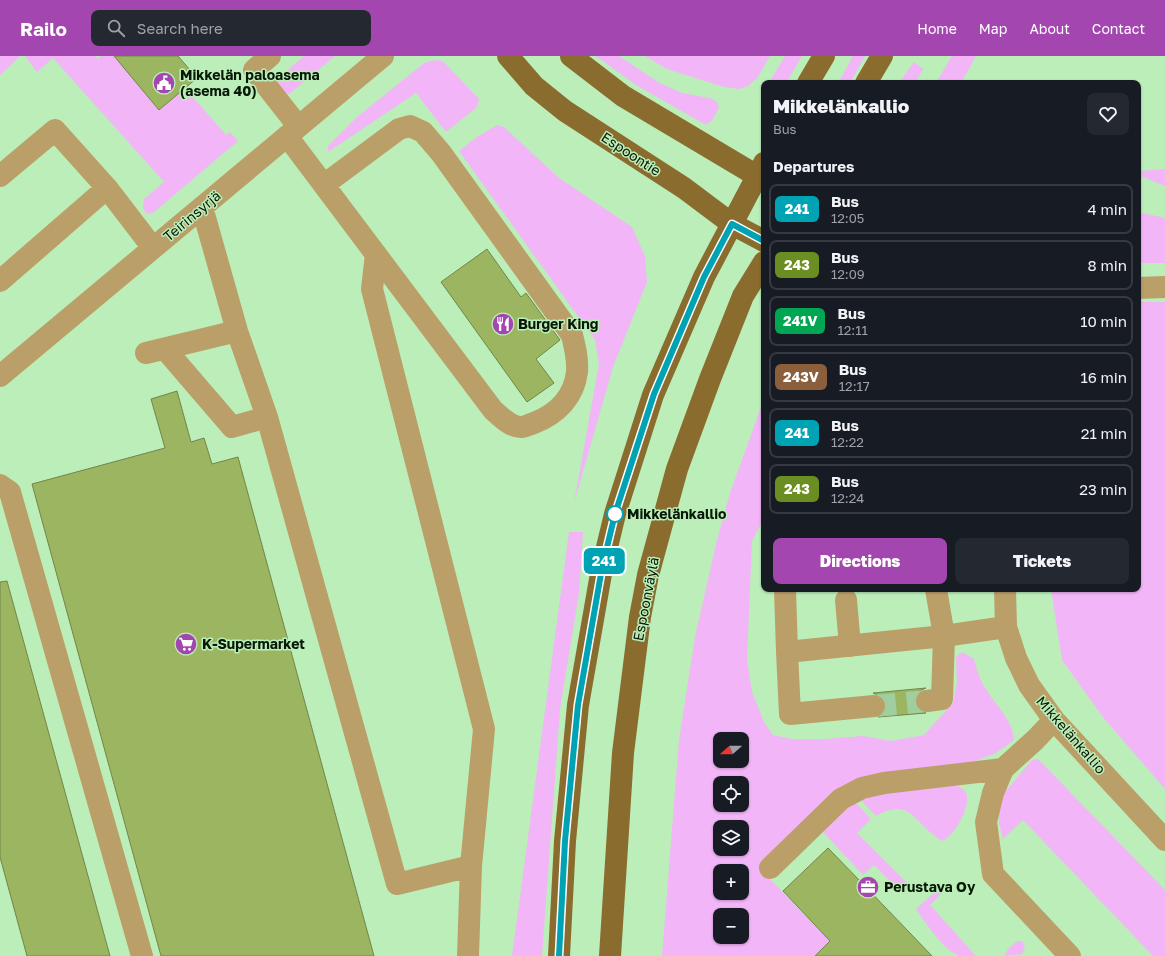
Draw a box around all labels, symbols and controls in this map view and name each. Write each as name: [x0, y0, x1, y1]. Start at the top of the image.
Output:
search box: [91, 10, 371, 46]
text: Railo: [20, 17, 67, 40]
icon: search: [105, 17, 127, 39]
text: Search here: [137, 19, 223, 37]
text: Home: [917, 20, 957, 37]
text: Map: [979, 20, 1007, 37]
text: About: [1029, 20, 1070, 37]
text: Contact: [1092, 20, 1145, 37]
place label: Mikkelän paloasema (asema 40): [180, 66, 320, 99]
public building icon: Mikkelän paloasema (asema 40): [151, 70, 177, 96]
button: heart: [1087, 93, 1129, 135]
text: Mikkelänkallio: [773, 94, 909, 117]
text: Bus: [773, 121, 796, 137]
street label: Espoontie: [598, 128, 664, 179]
text: Departures: [773, 157, 854, 175]
street label: Teirinsyrjä: [160, 187, 224, 244]
text: Bus: [831, 192, 859, 210]
text: 241: [785, 200, 809, 217]
text: 4 min: [1088, 200, 1127, 218]
text: 12:05: [831, 210, 864, 226]
text: Bus: [831, 248, 859, 266]
text: 243: [784, 256, 810, 273]
text: 8 min: [1088, 256, 1127, 274]
text: 12:09: [831, 266, 865, 282]
text: Bus: [837, 304, 865, 322]
restaurant icon: Burger King: [490, 311, 516, 337]
text: 241V: [783, 312, 817, 329]
text: 10 min: [1080, 312, 1127, 330]
place label: Burger King: [518, 315, 598, 332]
text: 12:11: [837, 322, 868, 338]
text: Bus: [839, 360, 867, 378]
text: 243V: [783, 368, 819, 385]
text: 16 min: [1080, 368, 1127, 386]
text: 12:17: [839, 378, 870, 394]
text: Bus: [831, 416, 859, 434]
text: 241: [785, 424, 809, 441]
text: 21 min: [1081, 424, 1127, 442]
text: 12:22: [831, 434, 864, 450]
text: Bus: [831, 472, 859, 490]
text: 243: [784, 480, 810, 497]
text: 23 min: [1079, 480, 1127, 498]
text: 12:24: [831, 490, 864, 506]
marker: Mikkelänkallio: [606, 505, 624, 523]
place label: Mikkelänkallio: [627, 505, 727, 522]
button: Directions: [773, 538, 947, 584]
button: Tickets: [955, 538, 1129, 584]
line badge: 241: [581, 548, 627, 574]
text: 241: [592, 552, 616, 569]
street label: Espoonväylä: [629, 556, 662, 642]
supermarket icon: K-Supermarket: [173, 631, 199, 657]
place label: K-Supermarket: [202, 635, 305, 652]
street label: Mikkelänkallio: [1033, 692, 1110, 777]
north arrow: [713, 732, 749, 768]
map controls: [713, 732, 749, 944]
button: locate: [713, 776, 749, 812]
button: layers: [713, 820, 749, 856]
button: +: [713, 864, 749, 900]
office icon: Perustava Oy: [855, 874, 881, 900]
place label: Perustava Oy: [884, 878, 976, 895]
button: −: [713, 908, 749, 944]

